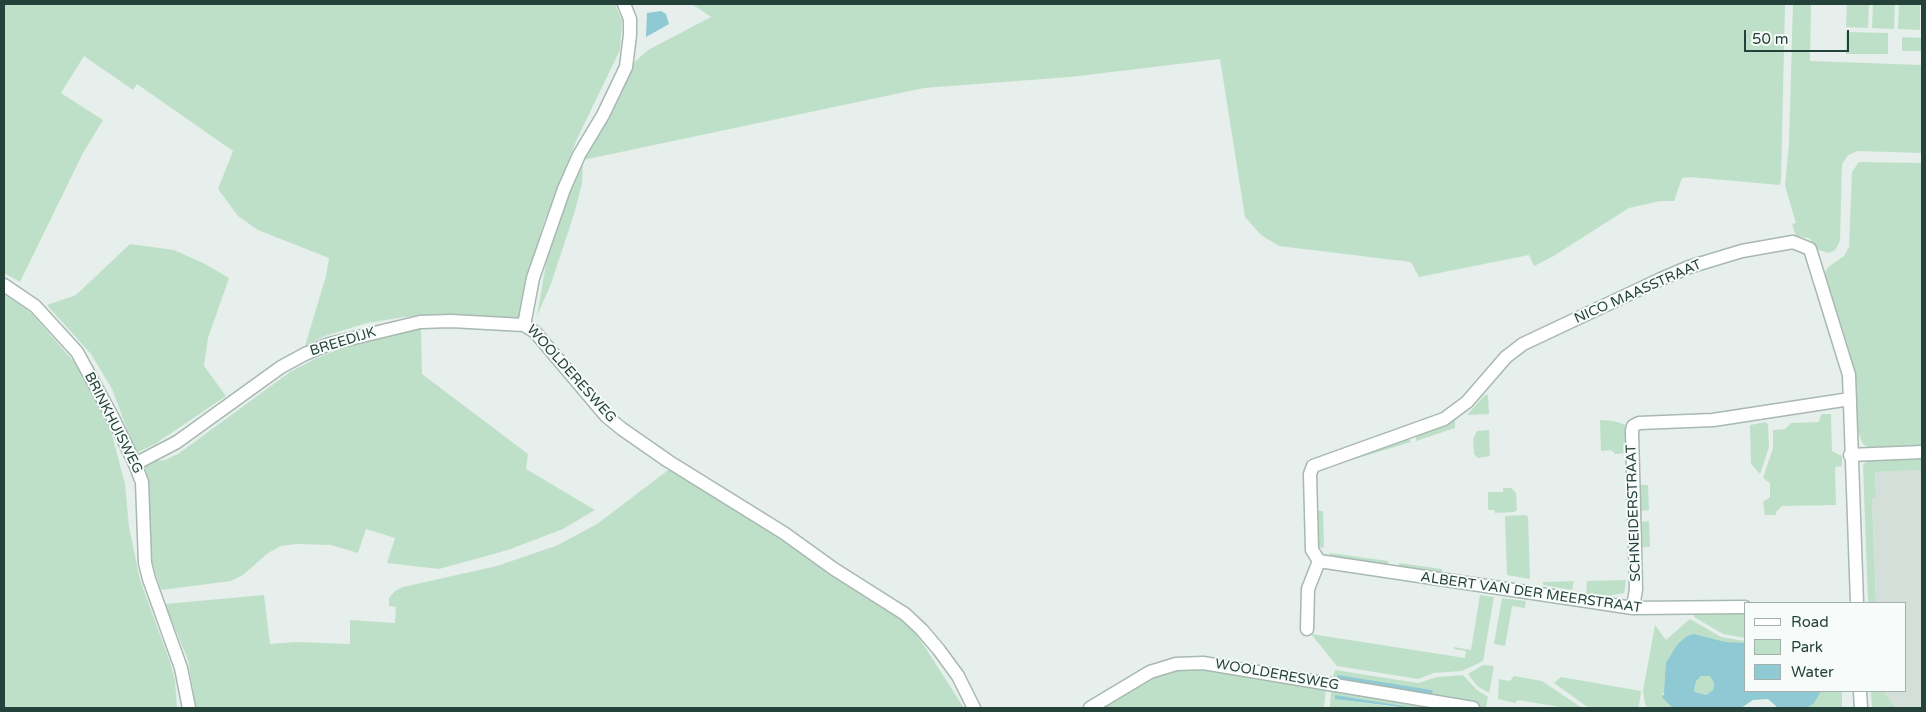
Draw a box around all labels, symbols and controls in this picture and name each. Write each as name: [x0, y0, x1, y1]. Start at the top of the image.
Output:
scale bar: [1746, 20, 1851, 52]
text: 50 m: [1752, 30, 1789, 48]
street label: NICO MAASSTRAAT: [1572, 256, 1704, 328]
street label: WOOLDERESWEG: [523, 322, 619, 426]
street label: BREEDIJK: [308, 324, 378, 360]
street label: BRINKHUISWEG: [80, 369, 146, 477]
street label: SCHNEIDERSTRAAT: [1623, 444, 1645, 582]
street label: ALBERT VAN DER MEERSTRAAT: [1419, 569, 1643, 617]
legend: [1744, 602, 1906, 692]
text: Road: [1791, 613, 1829, 631]
text: Park: [1791, 638, 1823, 656]
street label: WOOLDERESWEG: [1214, 656, 1340, 694]
text: Water: [1791, 663, 1834, 681]

